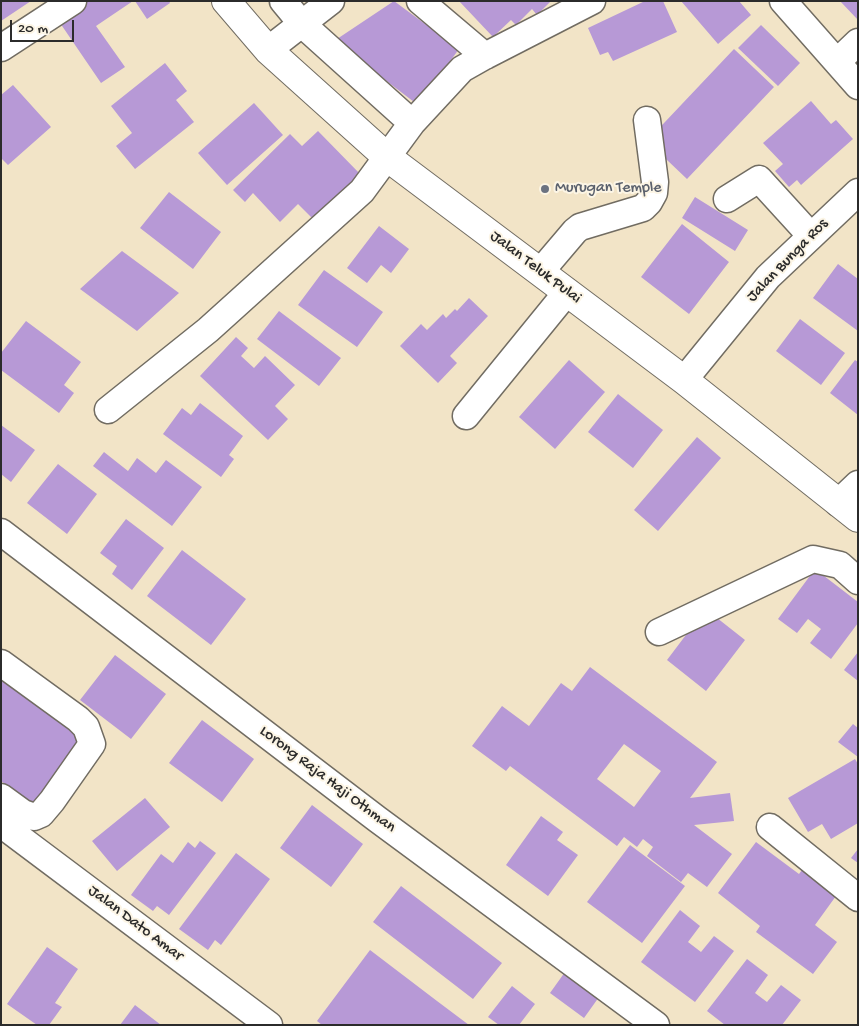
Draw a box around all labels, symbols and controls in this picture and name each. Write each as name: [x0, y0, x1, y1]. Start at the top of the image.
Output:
scale bar: [12, 10, 76, 42]
text: 20 m: [18, 20, 48, 38]
place label: Murugan Temple: [555, 179, 662, 199]
marker: Murugan Temple: [539, 183, 551, 195]
street label: Jalan Bunga Ros: [743, 215, 833, 307]
street label: Jalan Teluk Pulai: [485, 227, 585, 309]
street label: Lorong Raja Haji Othman: [255, 722, 399, 838]
street label: Jalan Dato Amar: [84, 882, 186, 966]

